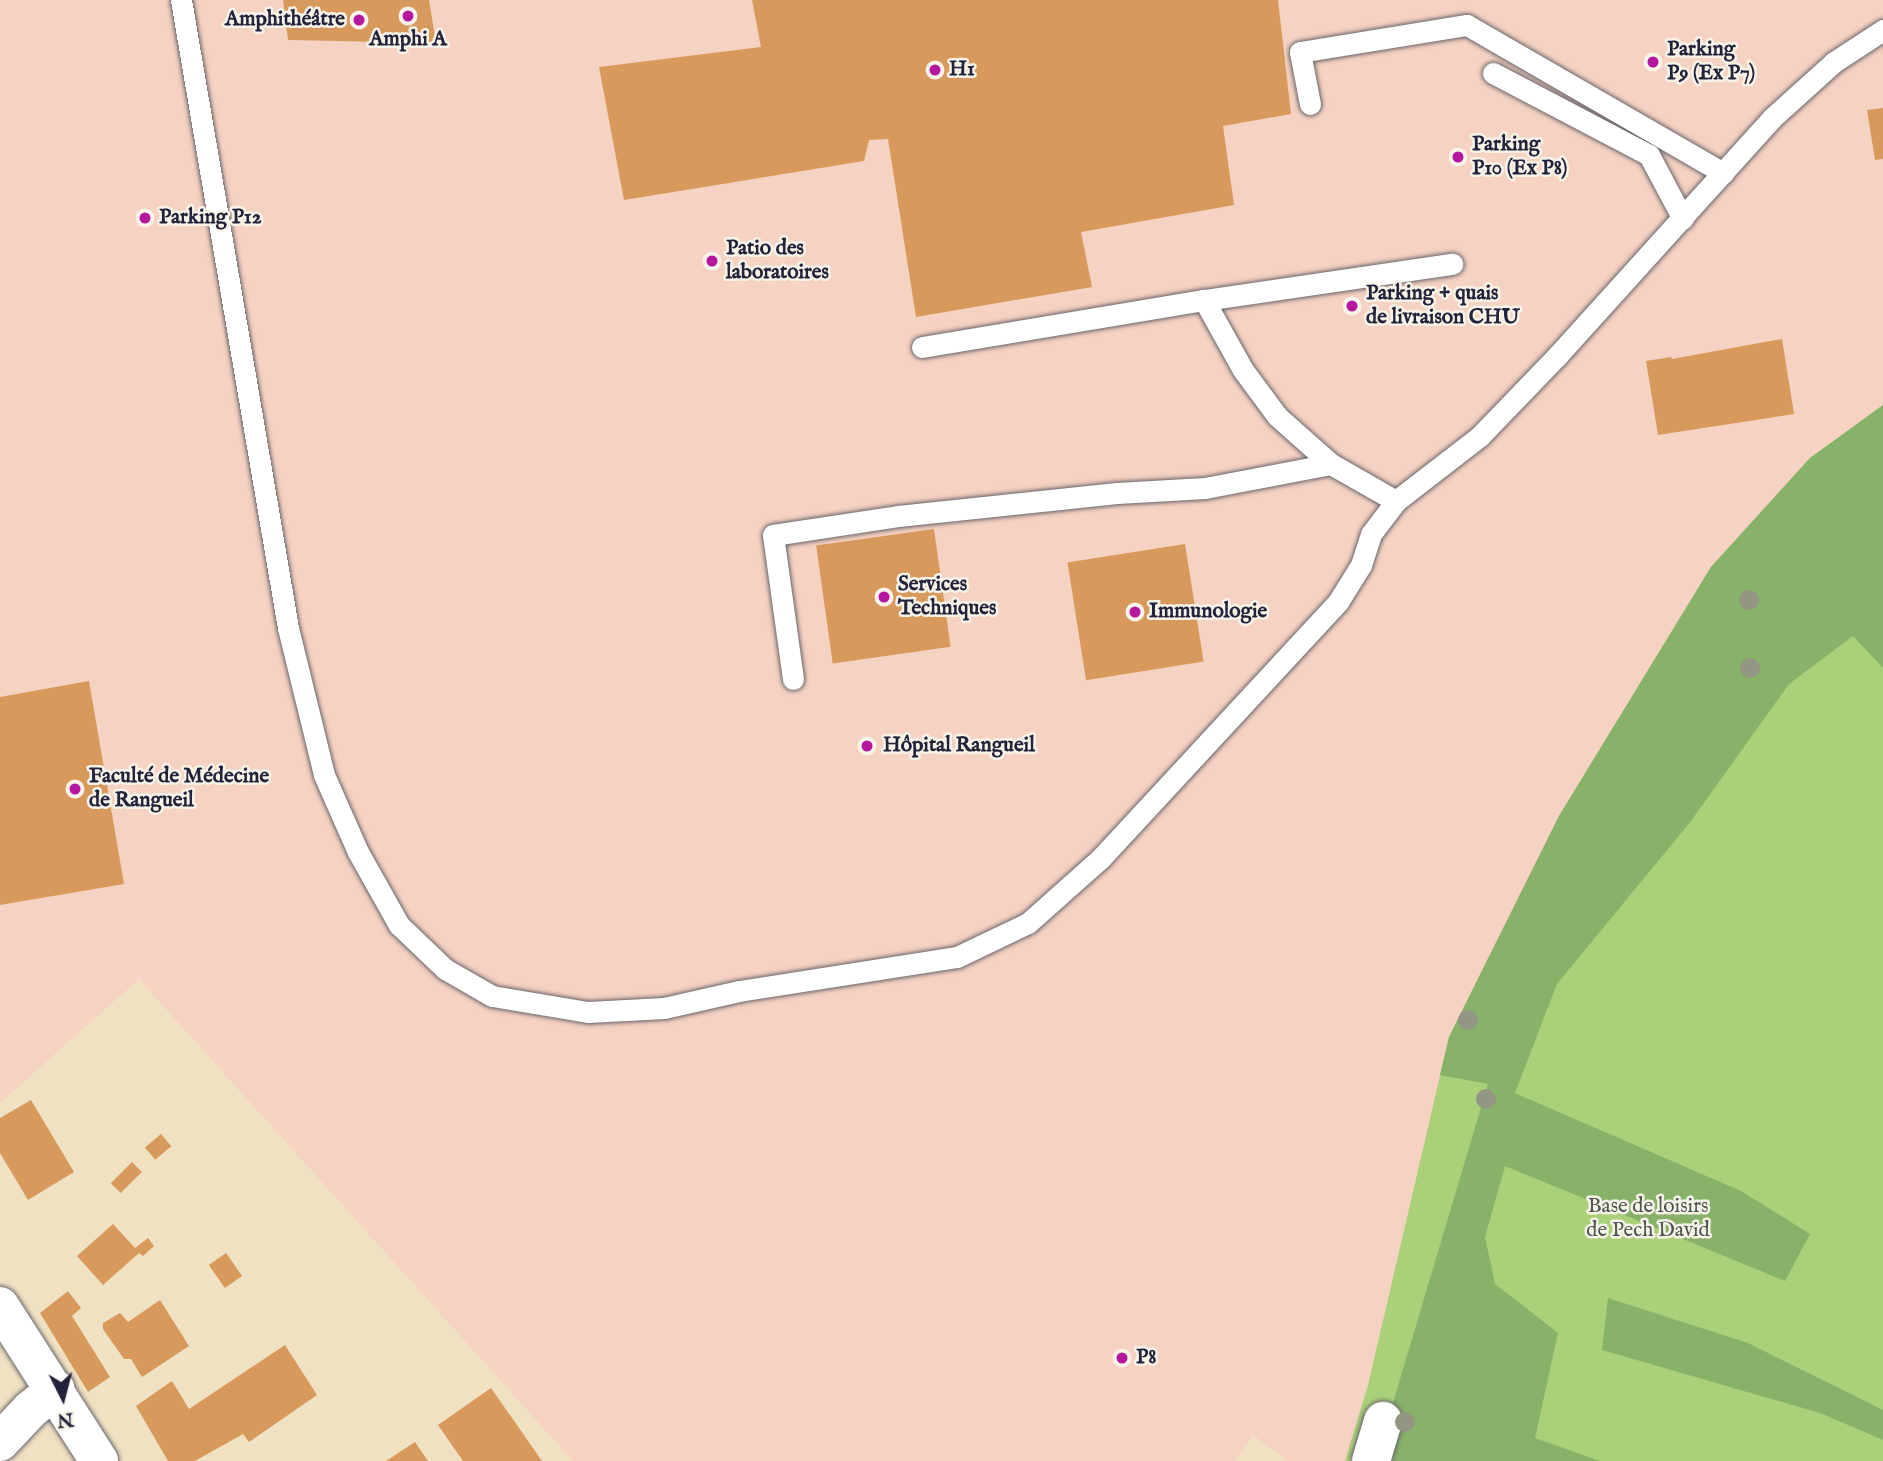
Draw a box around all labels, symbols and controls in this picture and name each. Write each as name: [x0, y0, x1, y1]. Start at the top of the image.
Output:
place label: Amphithéâtre: [225, 7, 345, 33]
marker: Amphi A: [400, 8, 416, 24]
marker: Amphithéâtre: [351, 12, 367, 28]
place label: Amphi A: [369, 27, 447, 53]
place label: Parking P9 (Ex P7): [1667, 37, 1755, 87]
marker: Parking P9 (Ex P7): [1645, 54, 1661, 70]
place label: H1: [949, 57, 975, 83]
marker: H1: [927, 62, 943, 78]
place label: Parking P10 (Ex P8): [1472, 132, 1567, 182]
marker: Parking P10 (Ex P8): [1450, 149, 1466, 165]
place label: Parking P12: [159, 205, 262, 231]
marker: Parking P12: [137, 210, 153, 226]
place label: Patio des laboratoires: [726, 236, 829, 286]
marker: Patio des laboratoires: [704, 253, 720, 269]
place label: Parking + quais de livraison CHU: [1366, 281, 1520, 331]
marker: Parking + quais de livraison CHU: [1344, 298, 1360, 314]
place label: Services Techniques: [898, 572, 996, 622]
marker: Services Techniques: [876, 589, 892, 605]
place label: Immunologie: [1149, 599, 1267, 625]
marker: Immunologie: [1127, 604, 1143, 620]
place label: Hôpital Rangueil: [883, 733, 1035, 759]
marker: Hôpital Rangueil: [857, 736, 877, 756]
place label: Faculté de Médecine de Rangueil: [89, 764, 269, 814]
marker: Faculté de Médecine de Rangueil: [67, 781, 83, 797]
park label: Base de loisirs de Pech David: [1586, 1194, 1710, 1244]
place label: P8: [1136, 1345, 1156, 1371]
marker: P8: [1114, 1350, 1130, 1366]
north arrow: [28, 1363, 98, 1433]
text: N: [56, 1406, 75, 1432]

